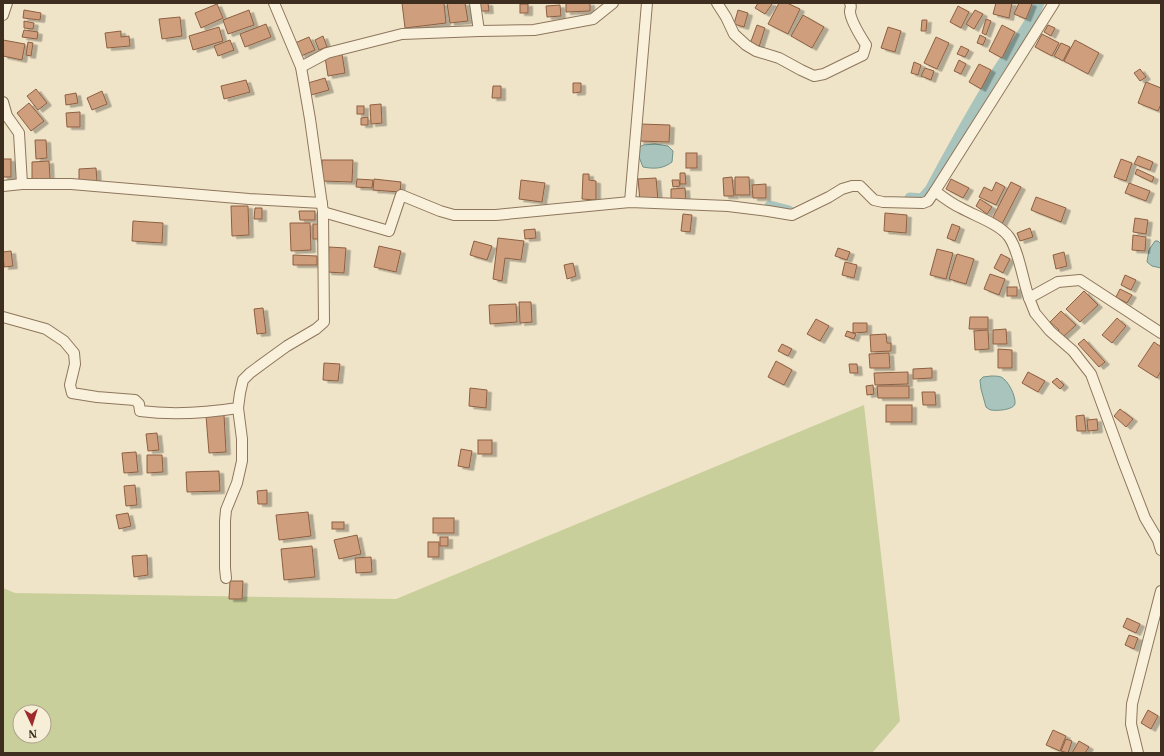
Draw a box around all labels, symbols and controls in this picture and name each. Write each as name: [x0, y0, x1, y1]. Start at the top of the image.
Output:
north arrow: [12, 704, 52, 744]
text: N: [28, 727, 38, 741]

